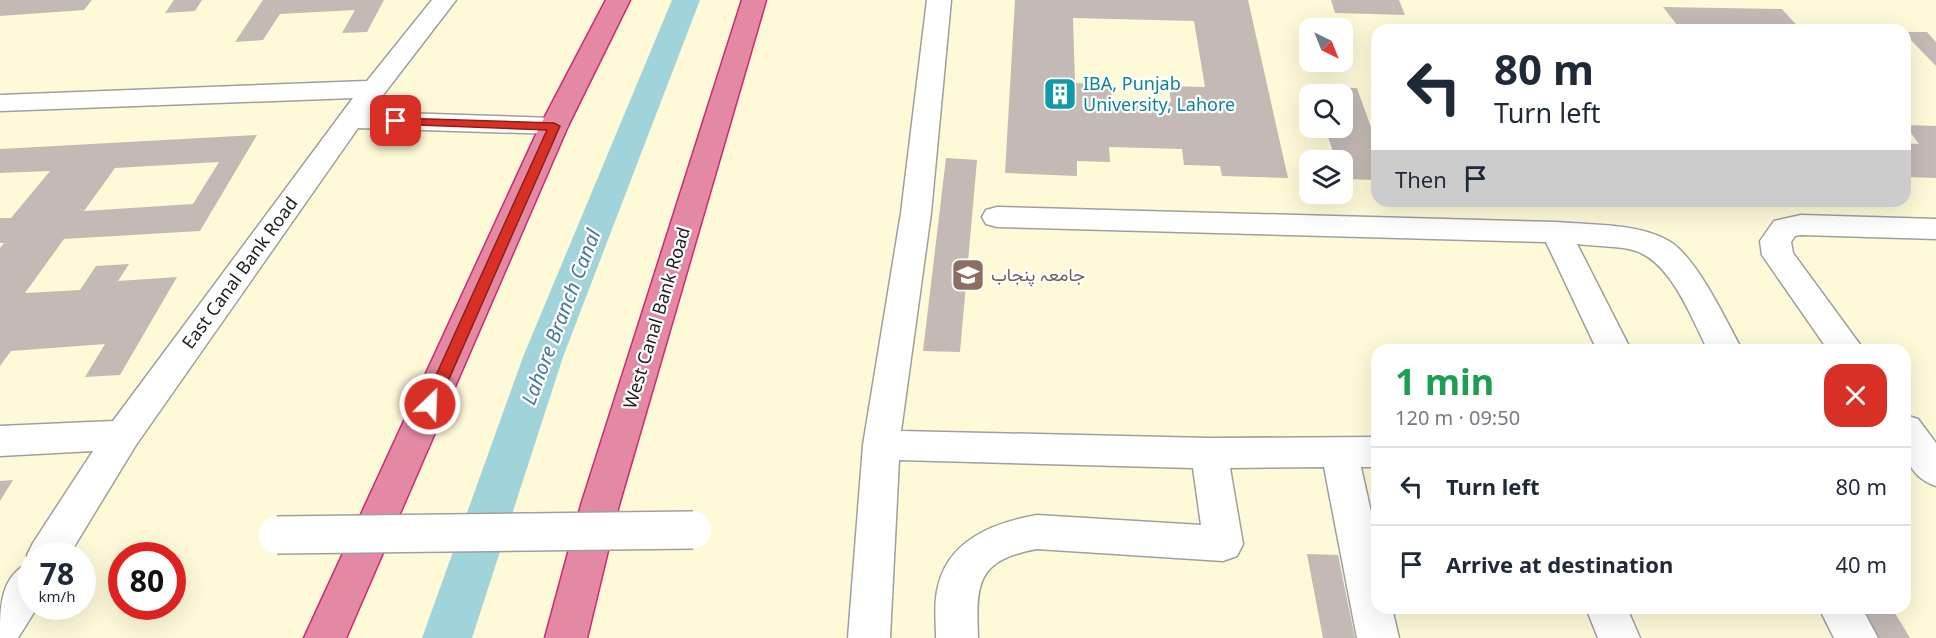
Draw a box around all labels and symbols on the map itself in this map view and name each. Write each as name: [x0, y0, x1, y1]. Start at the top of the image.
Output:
north arrow: [1299, 18, 1353, 72]
place label: IBA, Punjab University, Lahore: [1083, 71, 1235, 116]
building icon: IBA, Punjab University, Lahore: [1042, 76, 1078, 112]
pin: [370, 95, 421, 146]
street label: East Canal Bank Road: [176, 192, 303, 353]
water label: Lahore Branch Canal: [515, 224, 607, 409]
street label: West Canal Bank Road: [617, 224, 695, 412]
school or university icon: جامعہ پنجاب: [950, 257, 986, 293]
place label: جامعہ پنجاب: [991, 262, 1085, 287]
position arrow: [398, 372, 462, 436]
speed limit sign: 80: [108, 542, 186, 620]

